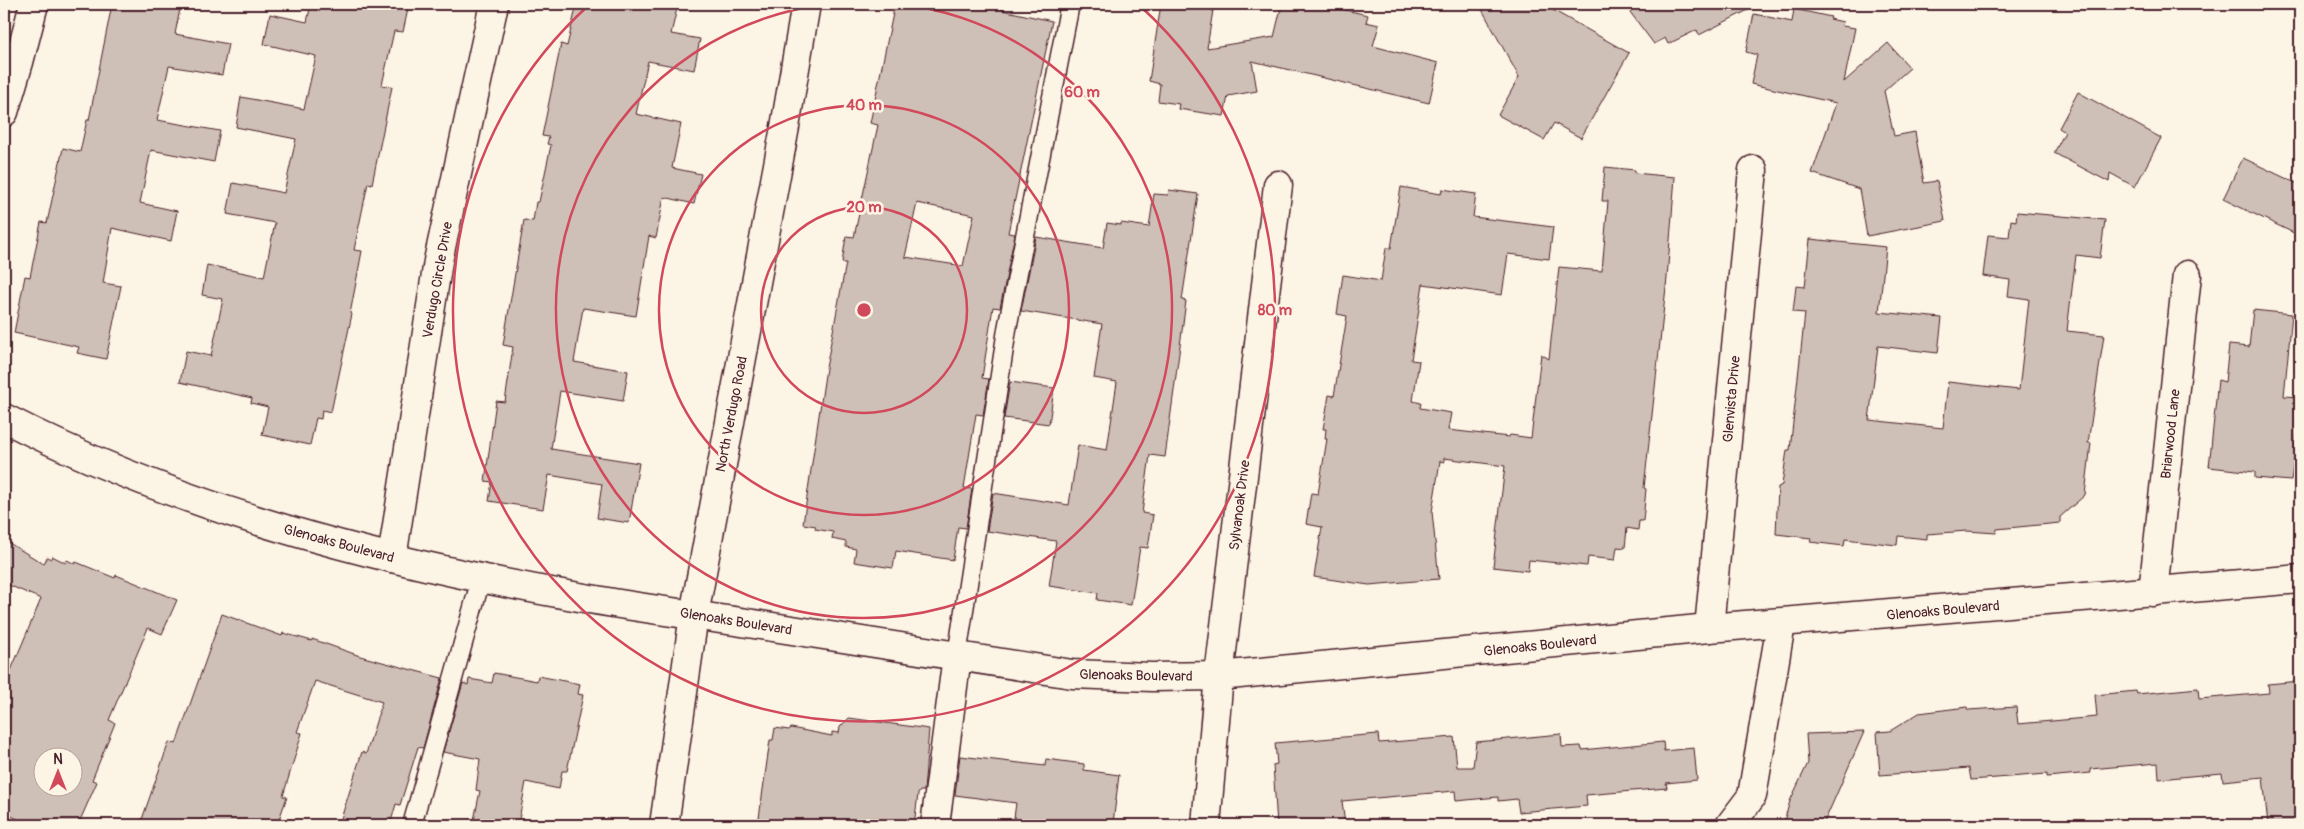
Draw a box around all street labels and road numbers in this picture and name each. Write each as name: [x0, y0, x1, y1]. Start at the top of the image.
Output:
street label: Verdugo Circle Drive: [419, 220, 456, 340]
street label: North Verdugo Road: [712, 355, 751, 474]
street label: Glenvista Drive: [1719, 355, 1744, 443]
street label: Briarwood Lane: [2157, 388, 2184, 480]
street label: Sylvanoak Drive: [1226, 459, 1253, 551]
street label: Glenoaks Boulevard: [282, 521, 396, 566]
street label: Glenoaks Boulevard: [1886, 597, 2000, 624]
street label: Glenoaks Boulevard: [679, 604, 793, 639]
street label: Glenoaks Boulevard: [1483, 631, 1598, 660]
street label: Glenoaks Boulevard: [1079, 666, 1193, 685]

